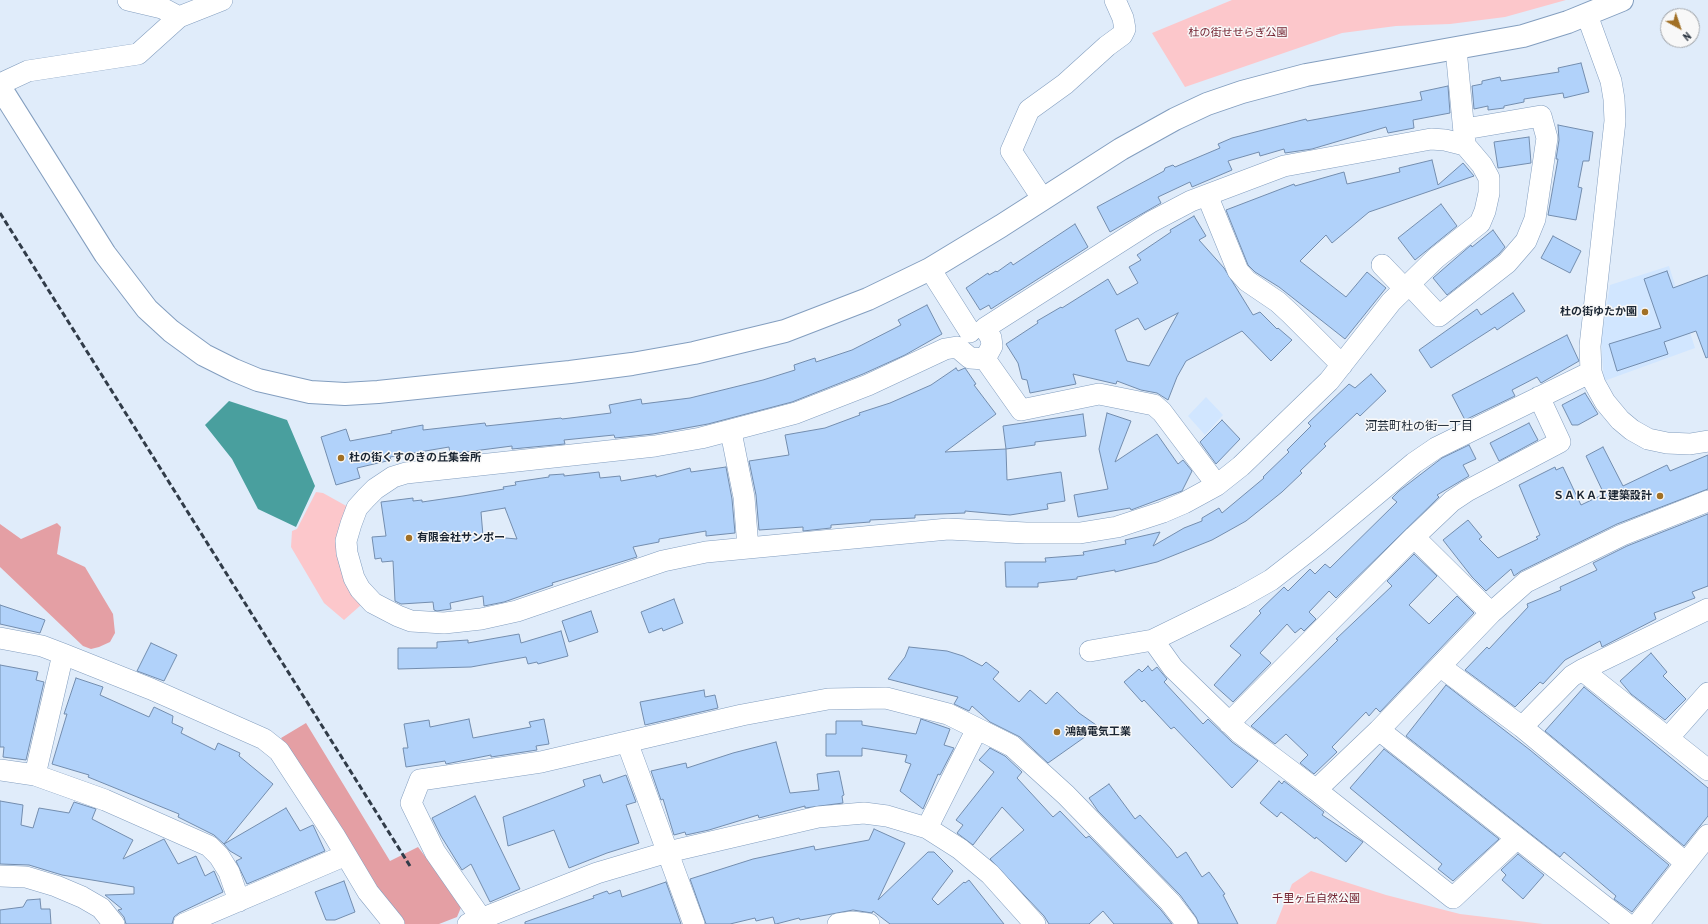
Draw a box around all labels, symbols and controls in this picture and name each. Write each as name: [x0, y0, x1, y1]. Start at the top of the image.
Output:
north arrow: [1660, 8, 1700, 48]
park label: 杜の街せせらぎ公園: [1189, 26, 1287, 40]
text: N: [1680, 29, 1694, 44]
place label: 杜の街ゆたか園: [1560, 305, 1637, 319]
marker: 杜の街ゆたか園: [1640, 307, 1650, 317]
district label: 河芸町杜の街一丁目: [1365, 420, 1473, 434]
place label: 杜の街くすのきの丘集会所: [349, 451, 481, 465]
marker: 杜の街くすのきの丘集会所: [336, 453, 346, 463]
place label: ＳＡＫＡＩ建築設計: [1553, 489, 1652, 503]
marker: ＳＡＫＡＩ建築設計: [1655, 491, 1665, 501]
place label: 有限会社サンポー: [417, 531, 505, 545]
marker: 有限会社サンポー: [404, 533, 414, 543]
place label: 鴻鵠電気工業: [1065, 725, 1131, 739]
marker: 鴻鵠電気工業: [1052, 727, 1062, 737]
park label: 千里ヶ丘自然公園: [1272, 892, 1360, 906]

